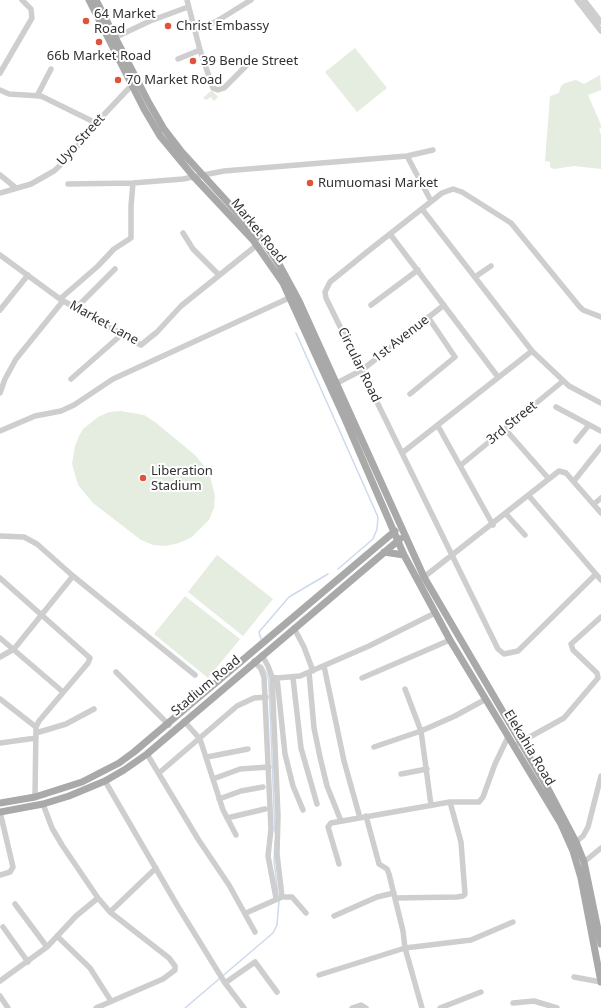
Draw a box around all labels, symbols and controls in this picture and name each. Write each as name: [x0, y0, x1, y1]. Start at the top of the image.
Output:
place label: 64 Market Road: [94, 6, 156, 37]
marker: 64 Market Road: [81, 16, 91, 26]
place label: Christ Embassy: [176, 18, 269, 34]
marker: Christ Embassy: [163, 21, 173, 31]
marker: 66b Market Road: [94, 37, 104, 47]
place label: 66b Market Road: [47, 48, 151, 64]
place label: 39 Bende Street: [201, 53, 298, 69]
marker: 39 Bende Street: [188, 56, 198, 66]
place label: 70 Market Road: [126, 72, 222, 88]
marker: 70 Market Road: [113, 75, 123, 85]
street label: Uyo Street: [54, 111, 108, 169]
place label: Rumuomasi Market: [318, 175, 438, 191]
marker: Rumuomasi Market: [305, 178, 315, 188]
street label: Market Road: [227, 196, 289, 266]
street label: Market Lane: [67, 298, 141, 348]
street label: 1st Avenue: [370, 312, 432, 366]
street label: Circular Road: [334, 325, 384, 405]
street label: 3rd Street: [484, 398, 540, 448]
place label: Liberation Stadium: [151, 463, 213, 494]
marker: Liberation Stadium: [138, 473, 148, 483]
street label: Stadium Road: [168, 653, 244, 719]
street label: Elekahia Road: [500, 707, 558, 789]

